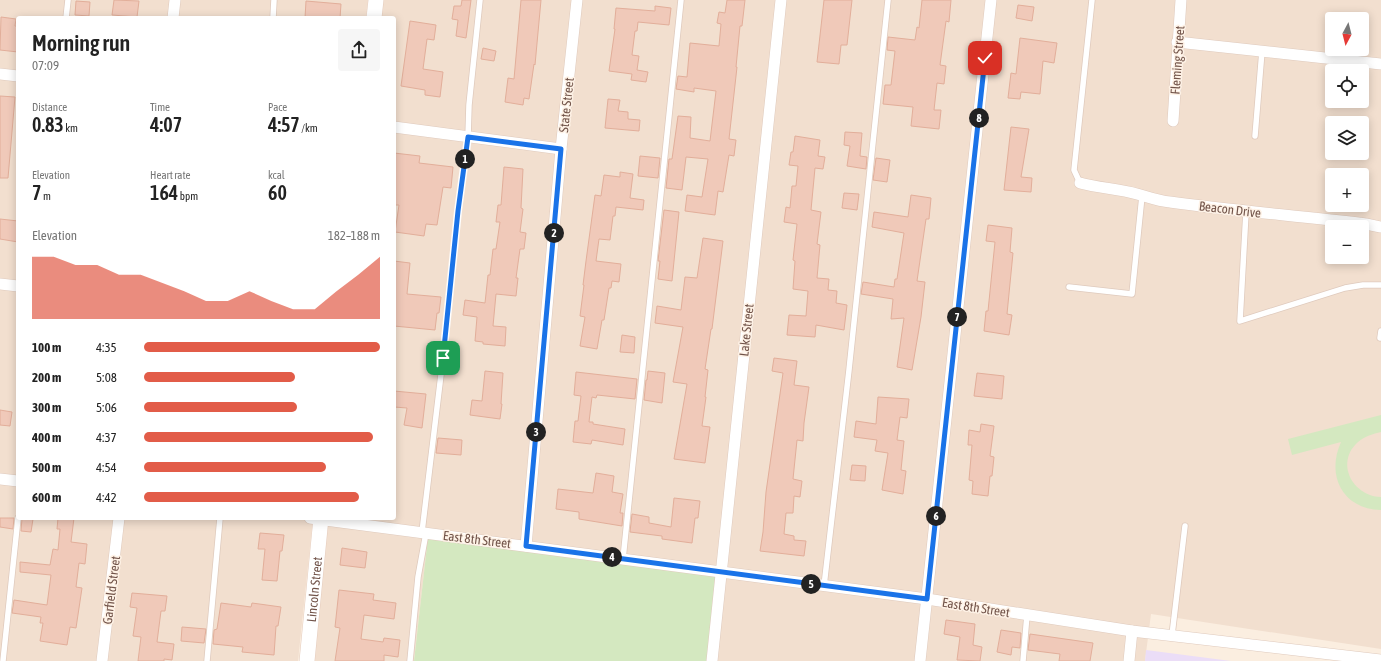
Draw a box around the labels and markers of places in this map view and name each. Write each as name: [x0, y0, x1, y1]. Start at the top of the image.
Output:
pin: [968, 41, 1002, 75]
pin: 8: [969, 108, 989, 128]
pin: 1: [455, 149, 475, 169]
pin: 2: [544, 223, 564, 243]
pin: 7: [947, 307, 967, 327]
pin: [426, 341, 460, 375]
pin: 3: [526, 422, 546, 442]
pin: 6: [926, 506, 946, 526]
pin: 4: [602, 547, 622, 567]
pin: 5: [801, 574, 821, 594]

